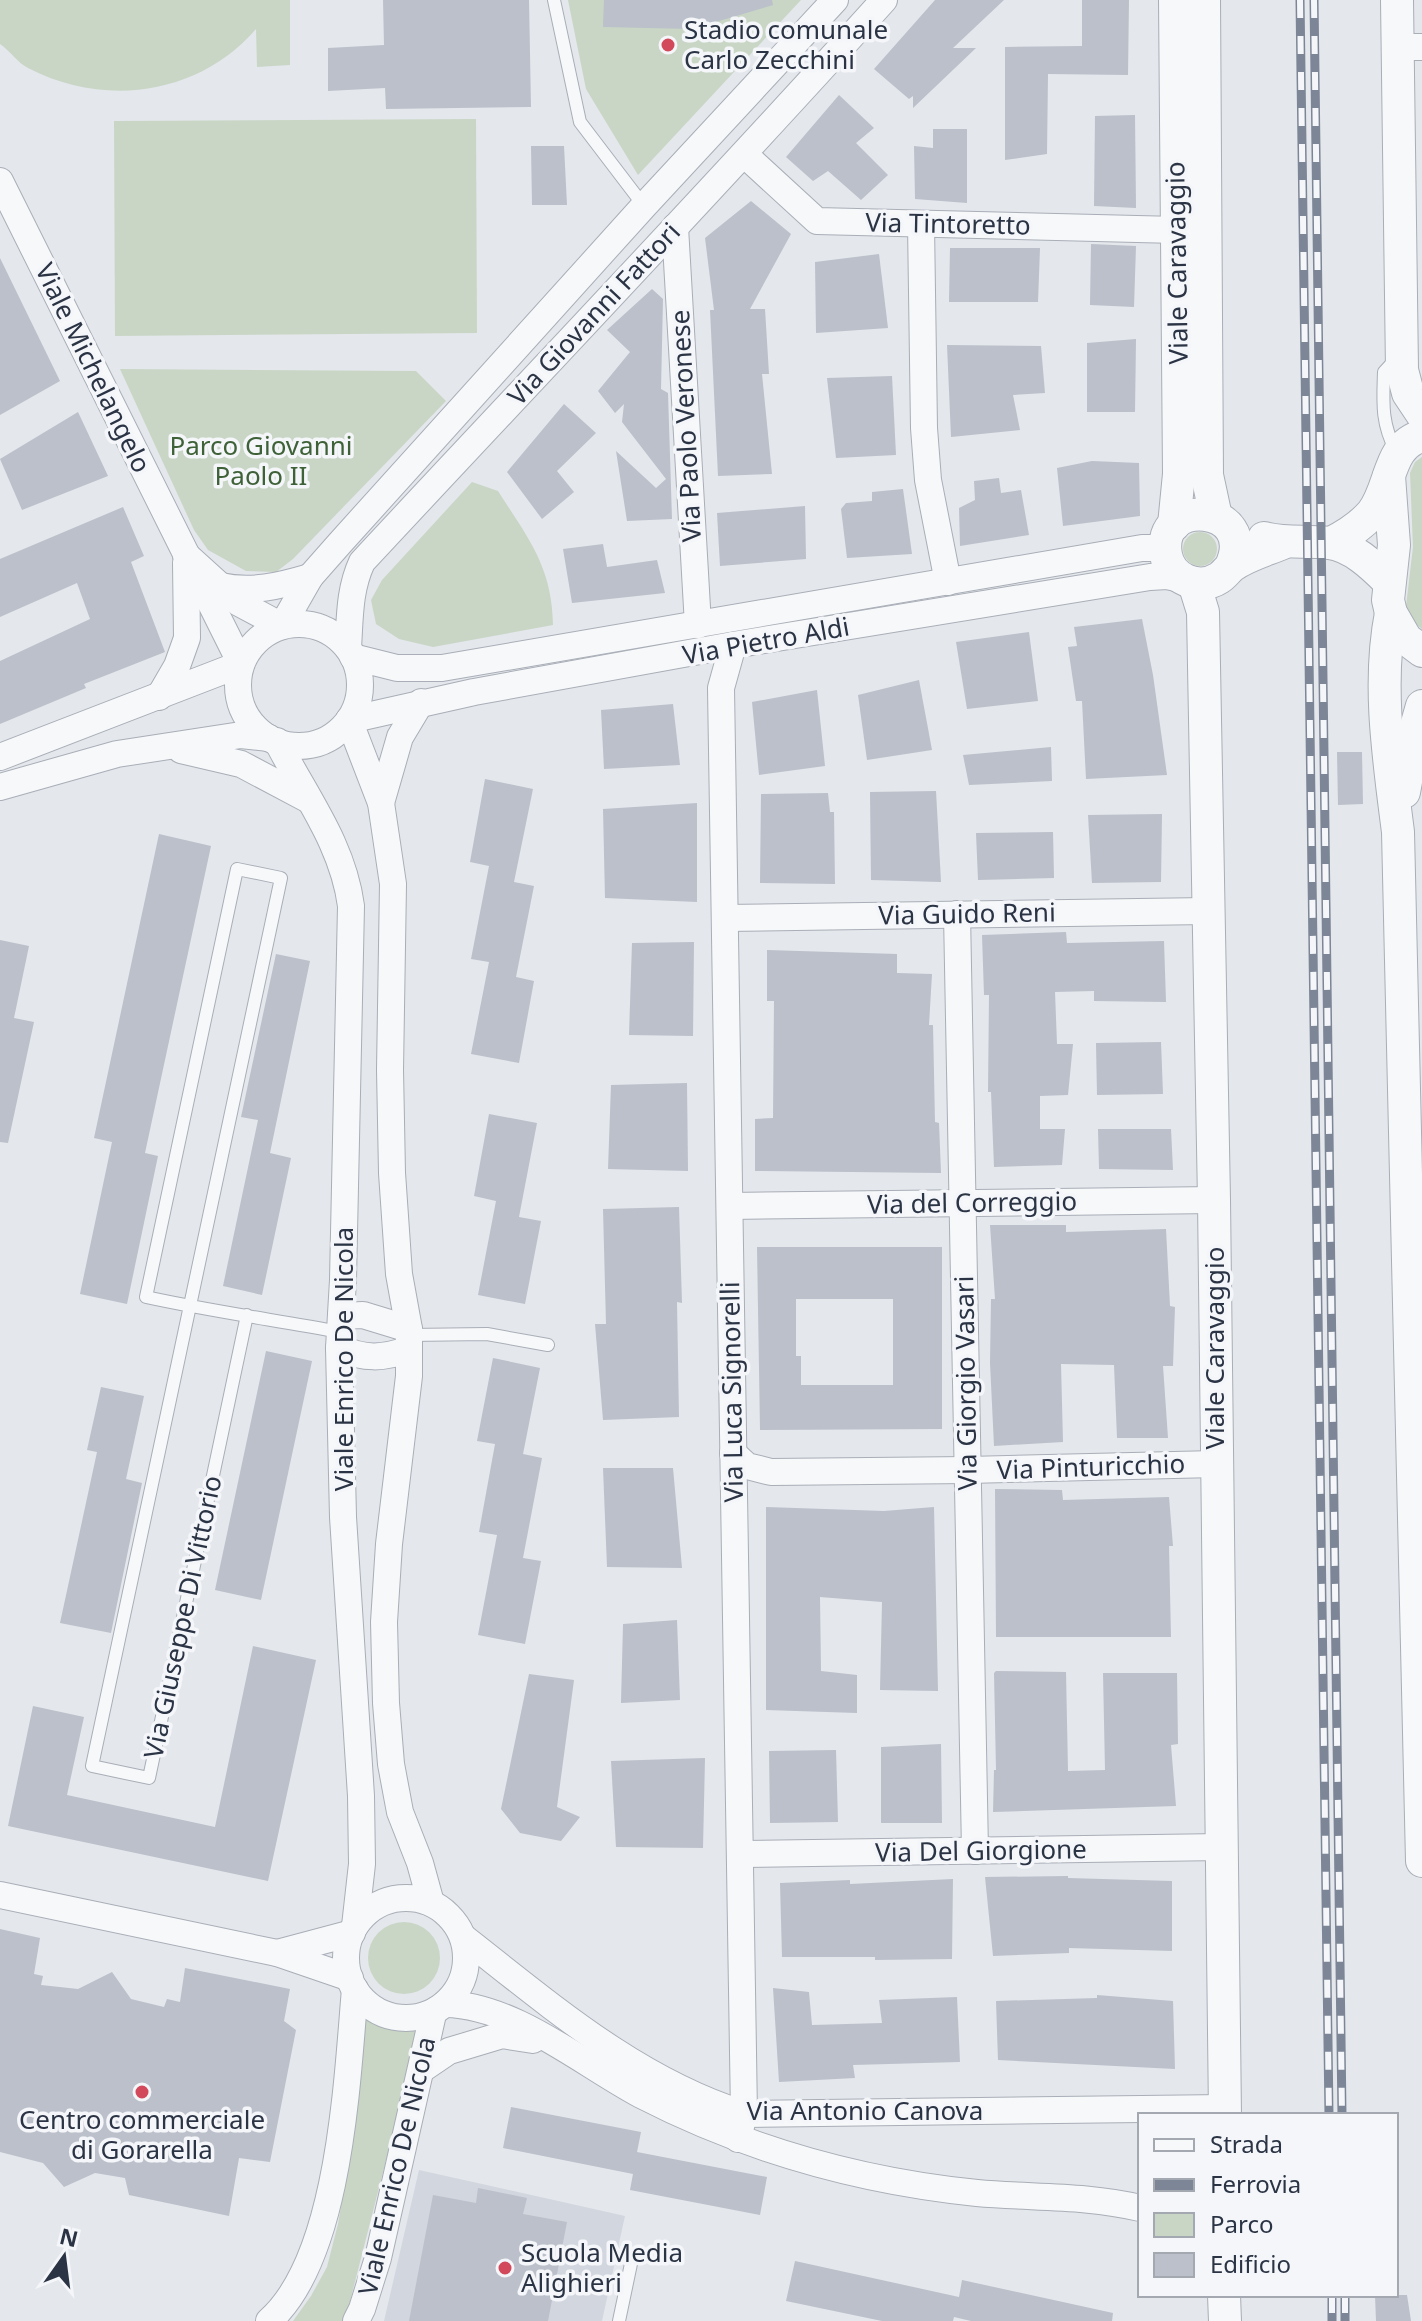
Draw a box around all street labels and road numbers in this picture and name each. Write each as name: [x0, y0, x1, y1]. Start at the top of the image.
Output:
street label: Viale Caravaggio: [1156, 161, 1196, 365]
street label: Via Tintoretto: [865, 204, 1031, 242]
street label: Via Giovanni Fattori: [499, 214, 688, 413]
street label: Viale Michelangelo: [28, 257, 160, 478]
street label: Via Paolo Veronese: [661, 309, 709, 543]
street label: Via Pietro Aldi: [680, 608, 852, 672]
street label: Via Guido Reni: [878, 893, 1056, 933]
street label: Via del Correggio: [867, 1182, 1077, 1222]
street label: Viale Enrico De Nicola: [325, 1227, 361, 1491]
street label: Viale Caravaggio: [1196, 1246, 1232, 1450]
street label: Via Giorgio Vasari: [945, 1275, 985, 1491]
street label: Via Luca Signorelli: [711, 1281, 751, 1503]
street label: Via Pinturicchio: [996, 1445, 1186, 1487]
street label: Via Giuseppe Di Vittorio: [134, 1472, 230, 1762]
street label: Via Del Giorgione: [875, 1830, 1087, 1870]
street label: Viale Enrico De Nicola: [349, 2033, 443, 2299]
street label: Via Antonio Canova: [747, 2092, 983, 2128]

